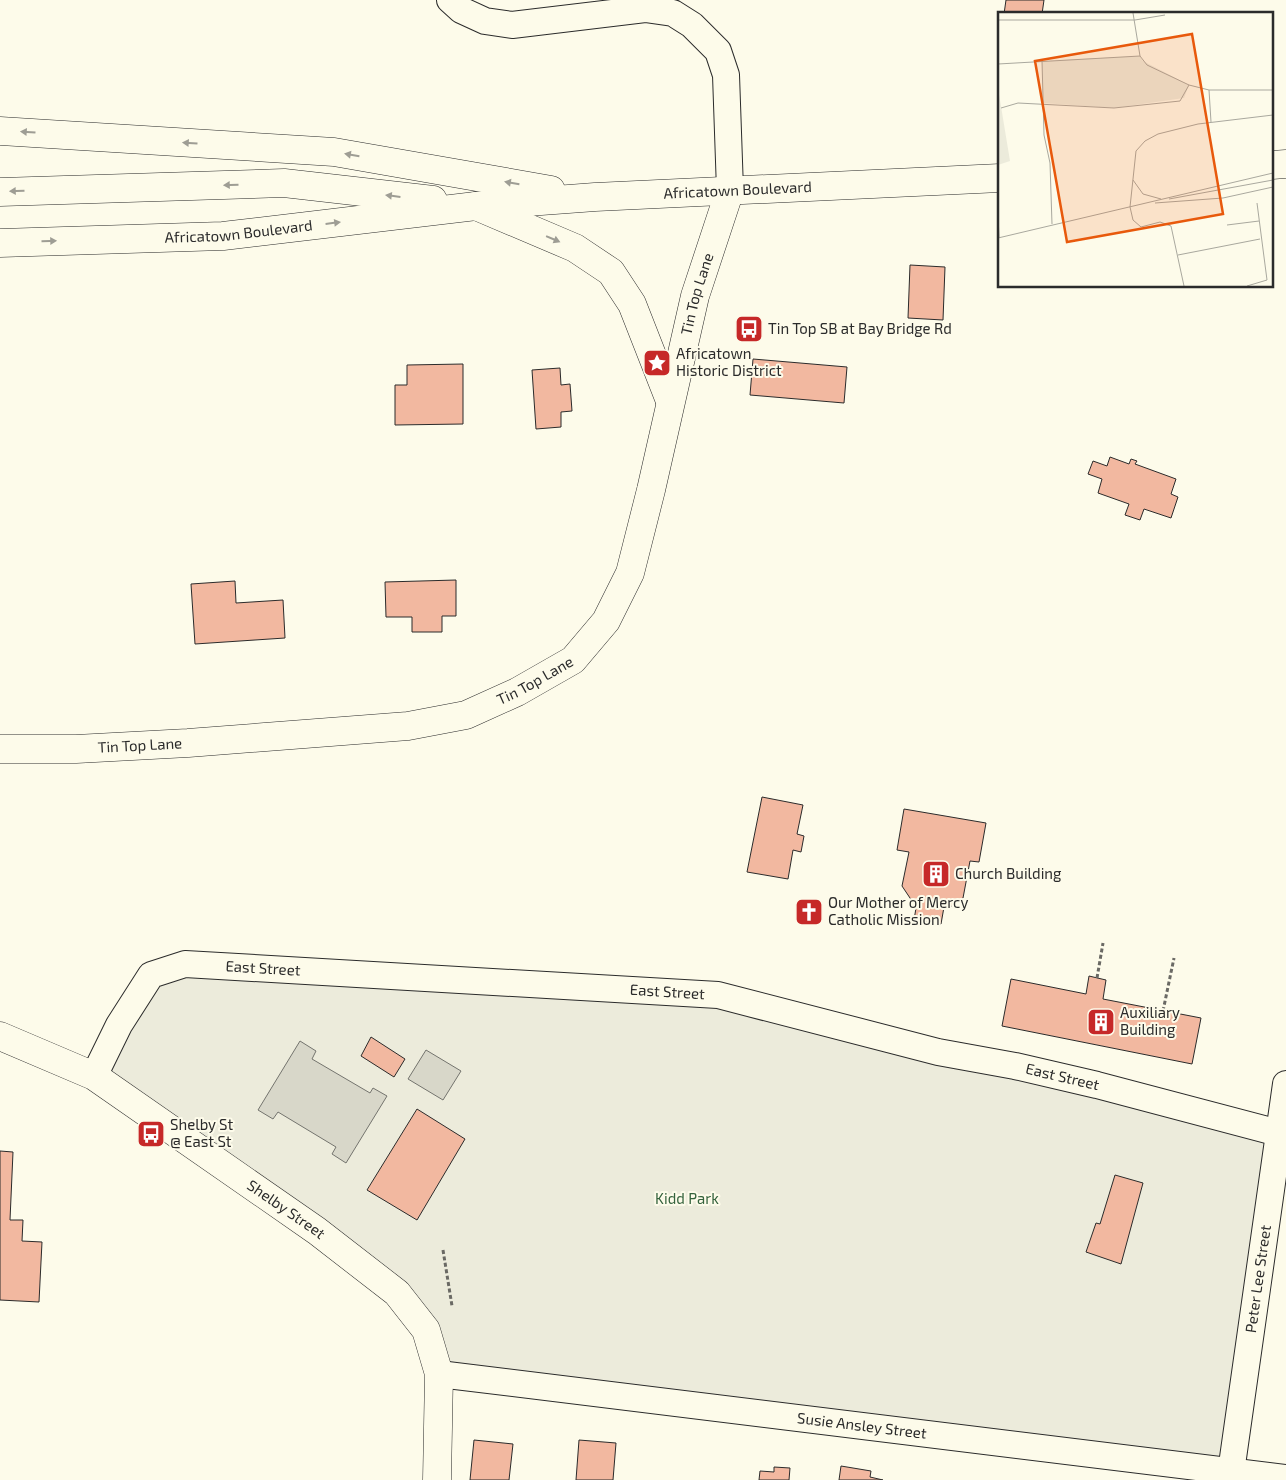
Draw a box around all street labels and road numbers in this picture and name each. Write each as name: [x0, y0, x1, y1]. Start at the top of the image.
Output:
street label: Africatown Boulevard: [663, 177, 812, 202]
street label: Africatown Boulevard: [164, 215, 313, 246]
street label: Tin Top Lane: [676, 250, 717, 337]
street label: Tin Top Lane: [494, 652, 576, 708]
street label: Tin Top Lane: [97, 733, 183, 756]
street label: East Street: [225, 956, 301, 979]
street label: East Street: [629, 980, 706, 1002]
street label: East Street: [1024, 1059, 1102, 1093]
street label: Shelby Street: [244, 1175, 329, 1242]
street label: Peter Lee Street: [1241, 1224, 1274, 1334]
street label: Susie Ansley Street: [796, 1408, 928, 1442]

